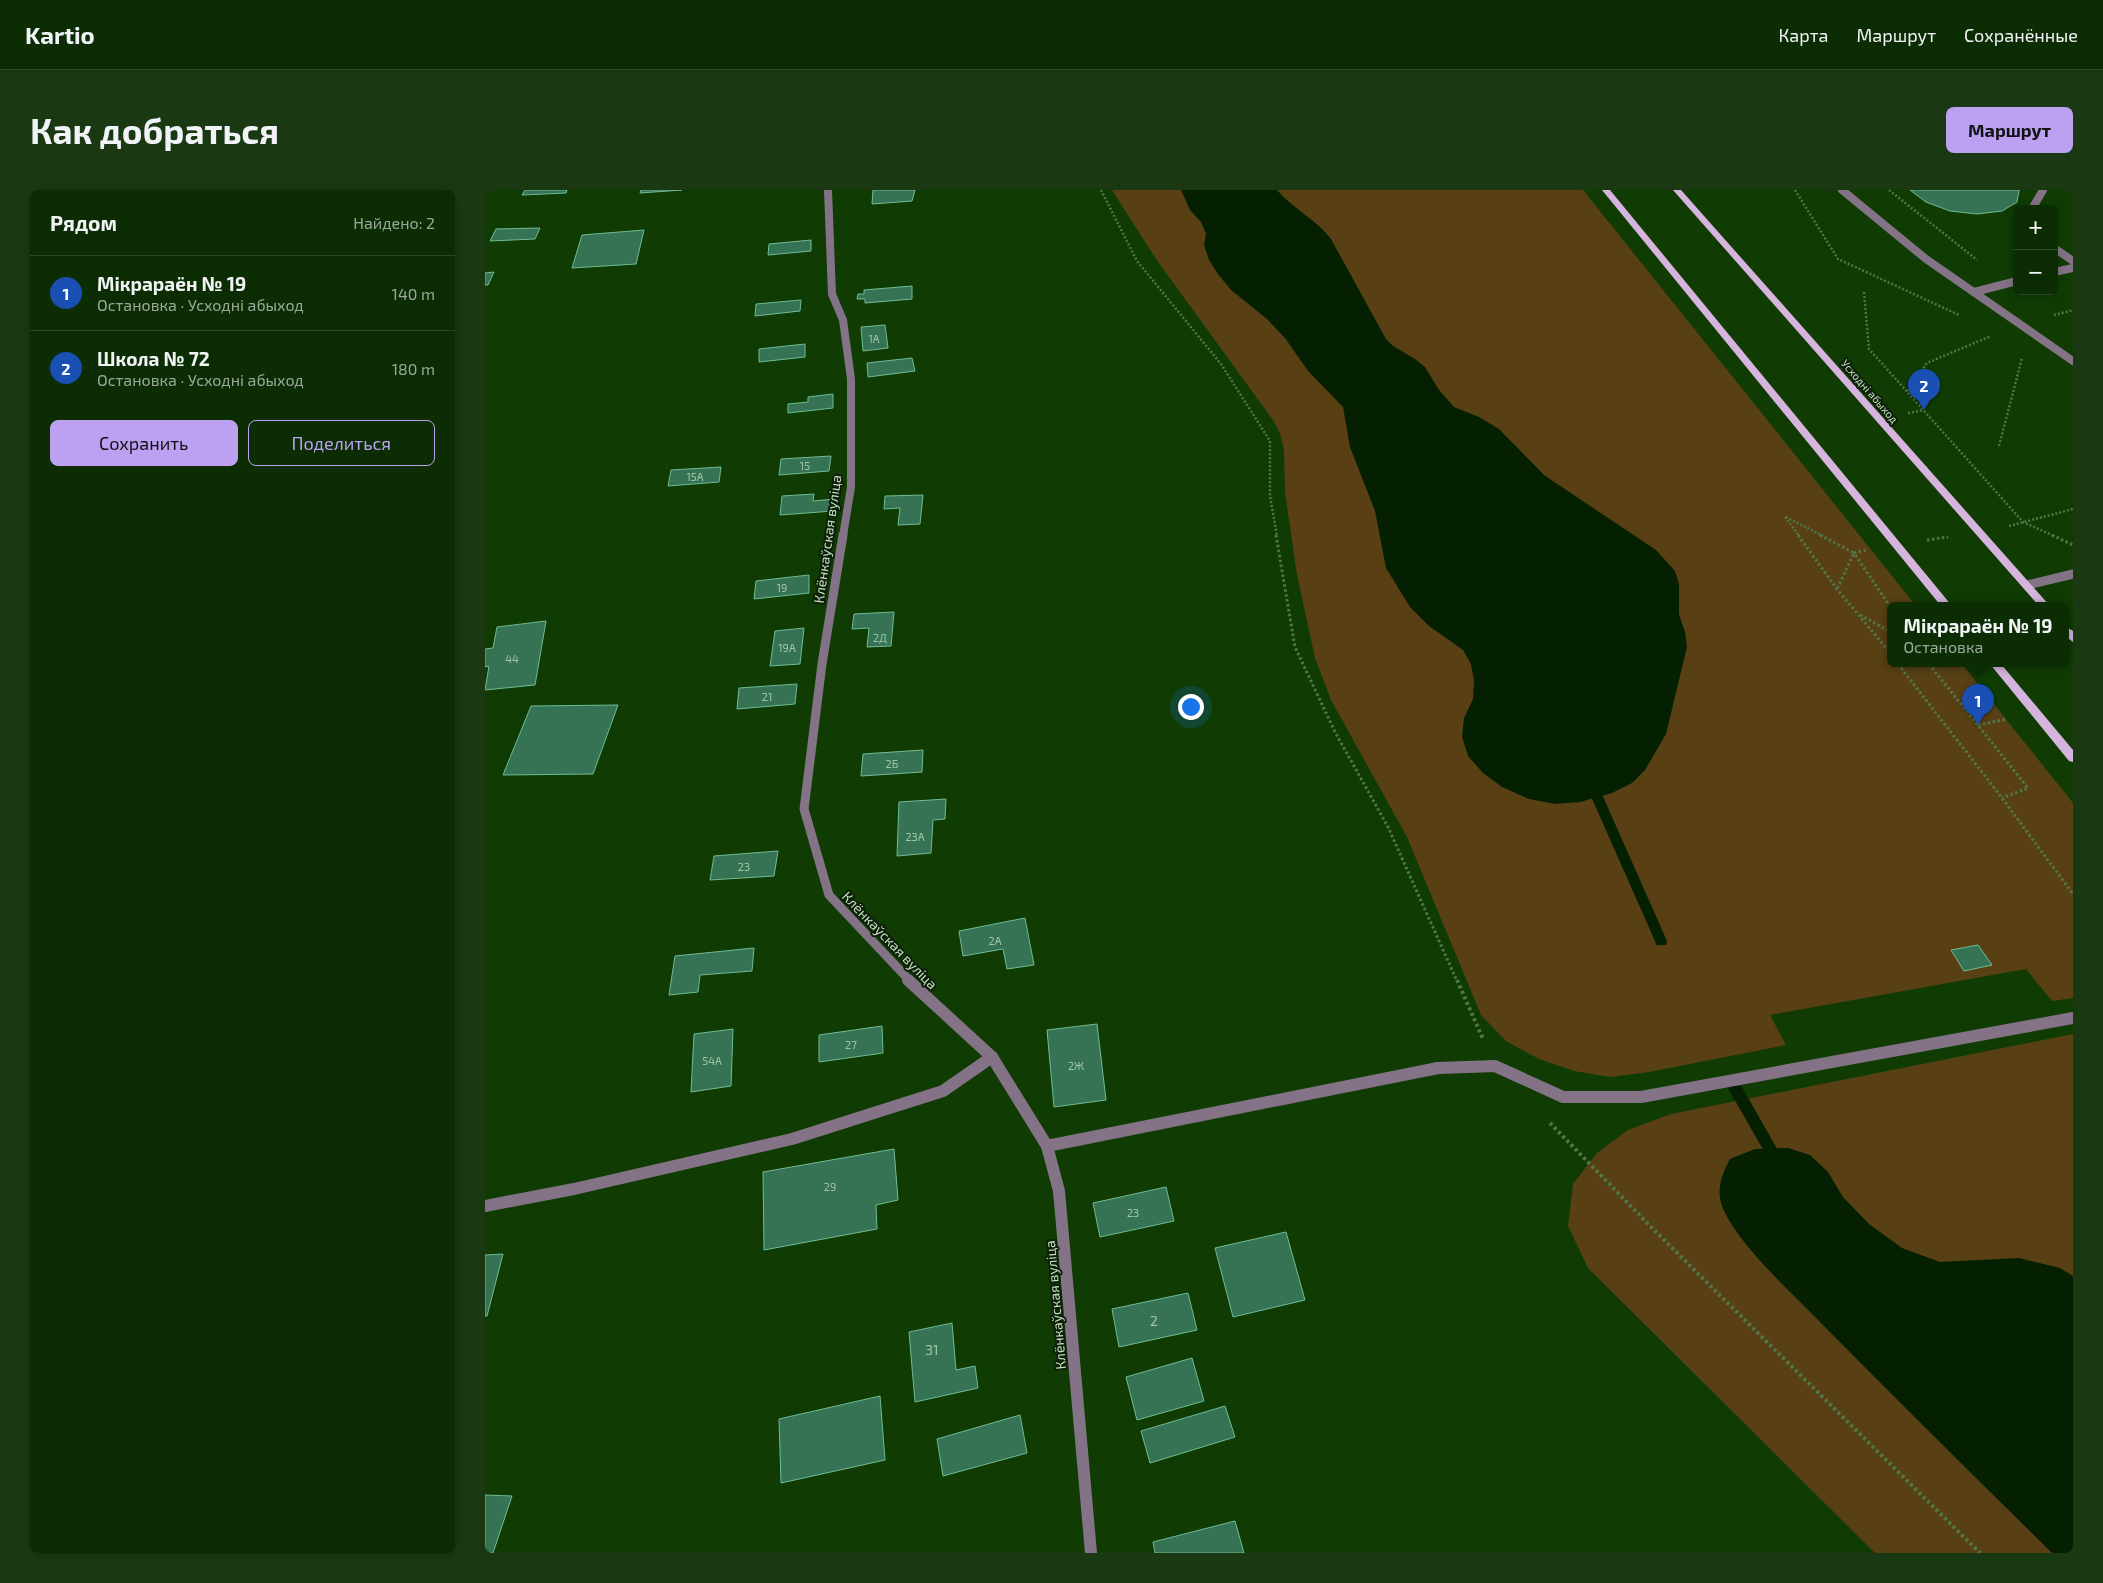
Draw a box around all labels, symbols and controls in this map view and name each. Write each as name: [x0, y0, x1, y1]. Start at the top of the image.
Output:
text: Kartio: [25, 20, 95, 49]
text: Карта: [1778, 24, 1828, 46]
text: Маршрут: [1856, 24, 1936, 46]
text: Сохранённые: [1964, 24, 2078, 46]
button: Маршрут: [1946, 107, 2073, 153]
text: Как добраться: [30, 109, 279, 151]
map controls: [2013, 205, 2058, 295]
button: +: [2013, 205, 2058, 250]
text: Рядом: [50, 210, 117, 235]
text: Найдено: 2: [353, 213, 435, 232]
button: −: [2013, 250, 2058, 295]
text: Мікрараён № 19: [97, 272, 246, 295]
text: 1: [63, 284, 69, 303]
text: 140 m: [392, 284, 435, 303]
text: Остановка · Усходні абыход: [97, 295, 304, 314]
house number: 1А: [868, 332, 880, 345]
text: Школа № 72: [97, 347, 210, 370]
street label: Усходні абыход: [1839, 357, 1901, 426]
text: 2: [61, 359, 71, 378]
text: 180 m: [392, 359, 435, 378]
pin: 2: [1908, 369, 1940, 410]
text: Остановка · Усходні абыход: [97, 370, 304, 389]
button: Сохранить: [50, 420, 238, 466]
button: Поделиться: [248, 420, 435, 466]
house number: 15: [800, 459, 810, 472]
house number: 15А: [686, 470, 704, 483]
street label: Клёнкаўская вуліца: [810, 474, 844, 604]
house number: 19: [777, 581, 787, 594]
popup: [1887, 602, 2069, 667]
text: Мікрараён № 19: [1903, 614, 2053, 637]
house number: 2Д: [873, 631, 887, 644]
text: Остановка: [1903, 637, 1983, 656]
house number: 19А: [778, 641, 796, 654]
house number: 44: [505, 652, 519, 665]
pin: 1: [1962, 684, 1994, 725]
house number: 21: [762, 690, 772, 703]
your location: [1178, 694, 1204, 720]
house number: 2Б: [886, 757, 899, 770]
house number: 23А: [905, 830, 925, 843]
house number: 23: [738, 860, 750, 873]
street label: Клёнкаўская вуліца: [839, 888, 941, 992]
house number: 2А: [988, 934, 1002, 947]
house number: 27: [845, 1038, 857, 1051]
house number: 54А: [702, 1054, 722, 1067]
house number: 2Ж: [1068, 1059, 1084, 1072]
house number: 29: [824, 1180, 836, 1193]
house number: 2З: [1127, 1206, 1139, 1219]
street label: Клёнкаўская вуліца: [1041, 1240, 1069, 1370]
house number: 2: [1150, 1312, 1158, 1329]
house number: 31: [925, 1341, 939, 1358]

